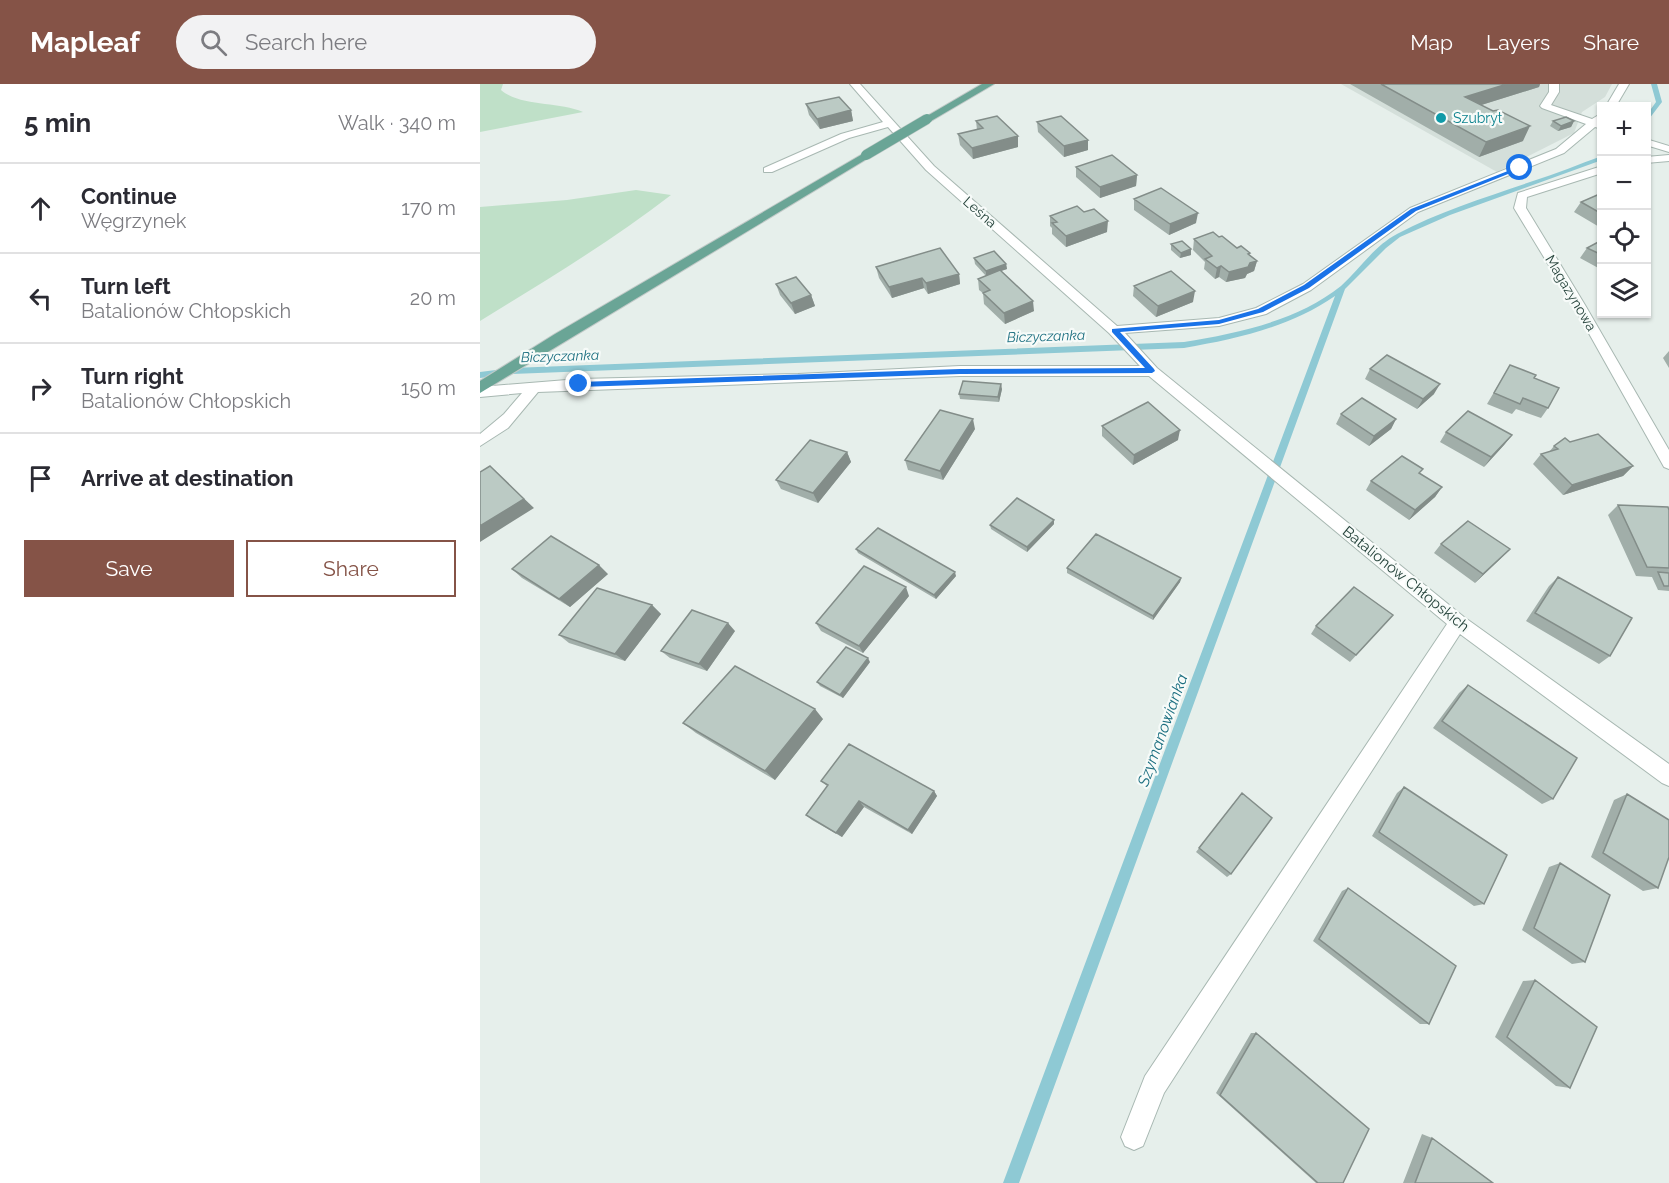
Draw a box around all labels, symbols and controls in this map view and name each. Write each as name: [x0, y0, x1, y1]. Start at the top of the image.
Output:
search box: [176, 15, 596, 69]
text: Mapleaf: [30, 26, 140, 59]
icon: search: [197, 26, 230, 59]
text: Search here: [245, 29, 367, 55]
text: Map: [1410, 30, 1453, 55]
text: Layers: [1486, 30, 1550, 55]
text: Share: [1583, 30, 1639, 55]
map controls: [1597, 102, 1651, 318]
button: +: [1597, 102, 1651, 156]
text: 5 min: [24, 108, 91, 138]
place label: Szubryt: [1453, 110, 1503, 126]
text: Walk · 340 m: [338, 111, 456, 135]
marker: Szubryt: [1434, 111, 1448, 125]
route start: [1506, 154, 1532, 180]
button: −: [1597, 156, 1651, 210]
text: Continue: [81, 183, 177, 209]
icon: ahead: [24, 192, 57, 225]
street label: Leśna: [960, 193, 1000, 231]
text: 170 m: [401, 196, 456, 220]
text: Węgrzynek: [81, 209, 186, 233]
button: locate: [1597, 210, 1651, 264]
street label: Magazynowa: [1542, 252, 1600, 334]
button: layers: [1597, 264, 1651, 318]
text: Turn left: [81, 273, 171, 299]
icon: left: [24, 282, 57, 315]
text: 20 m: [410, 286, 456, 310]
text: Batalionów Chłopskich: [81, 299, 291, 323]
water label: Biczyczanka: [1007, 327, 1085, 345]
water label: Biczyczanka: [521, 347, 599, 365]
text: Turn right: [81, 363, 184, 389]
route end: [565, 370, 591, 396]
icon: right: [24, 372, 57, 405]
text: 150 m: [401, 376, 456, 400]
text: Batalionów Chłopskich: [81, 389, 291, 413]
icon: arrive: [24, 462, 57, 495]
text: Arrive at destination: [81, 465, 294, 491]
street label: Batalionów Chłopskich: [1339, 522, 1473, 636]
button: Save: [24, 540, 234, 597]
button: Share: [246, 540, 456, 597]
water label: Szymanowianka: [1133, 671, 1192, 790]

